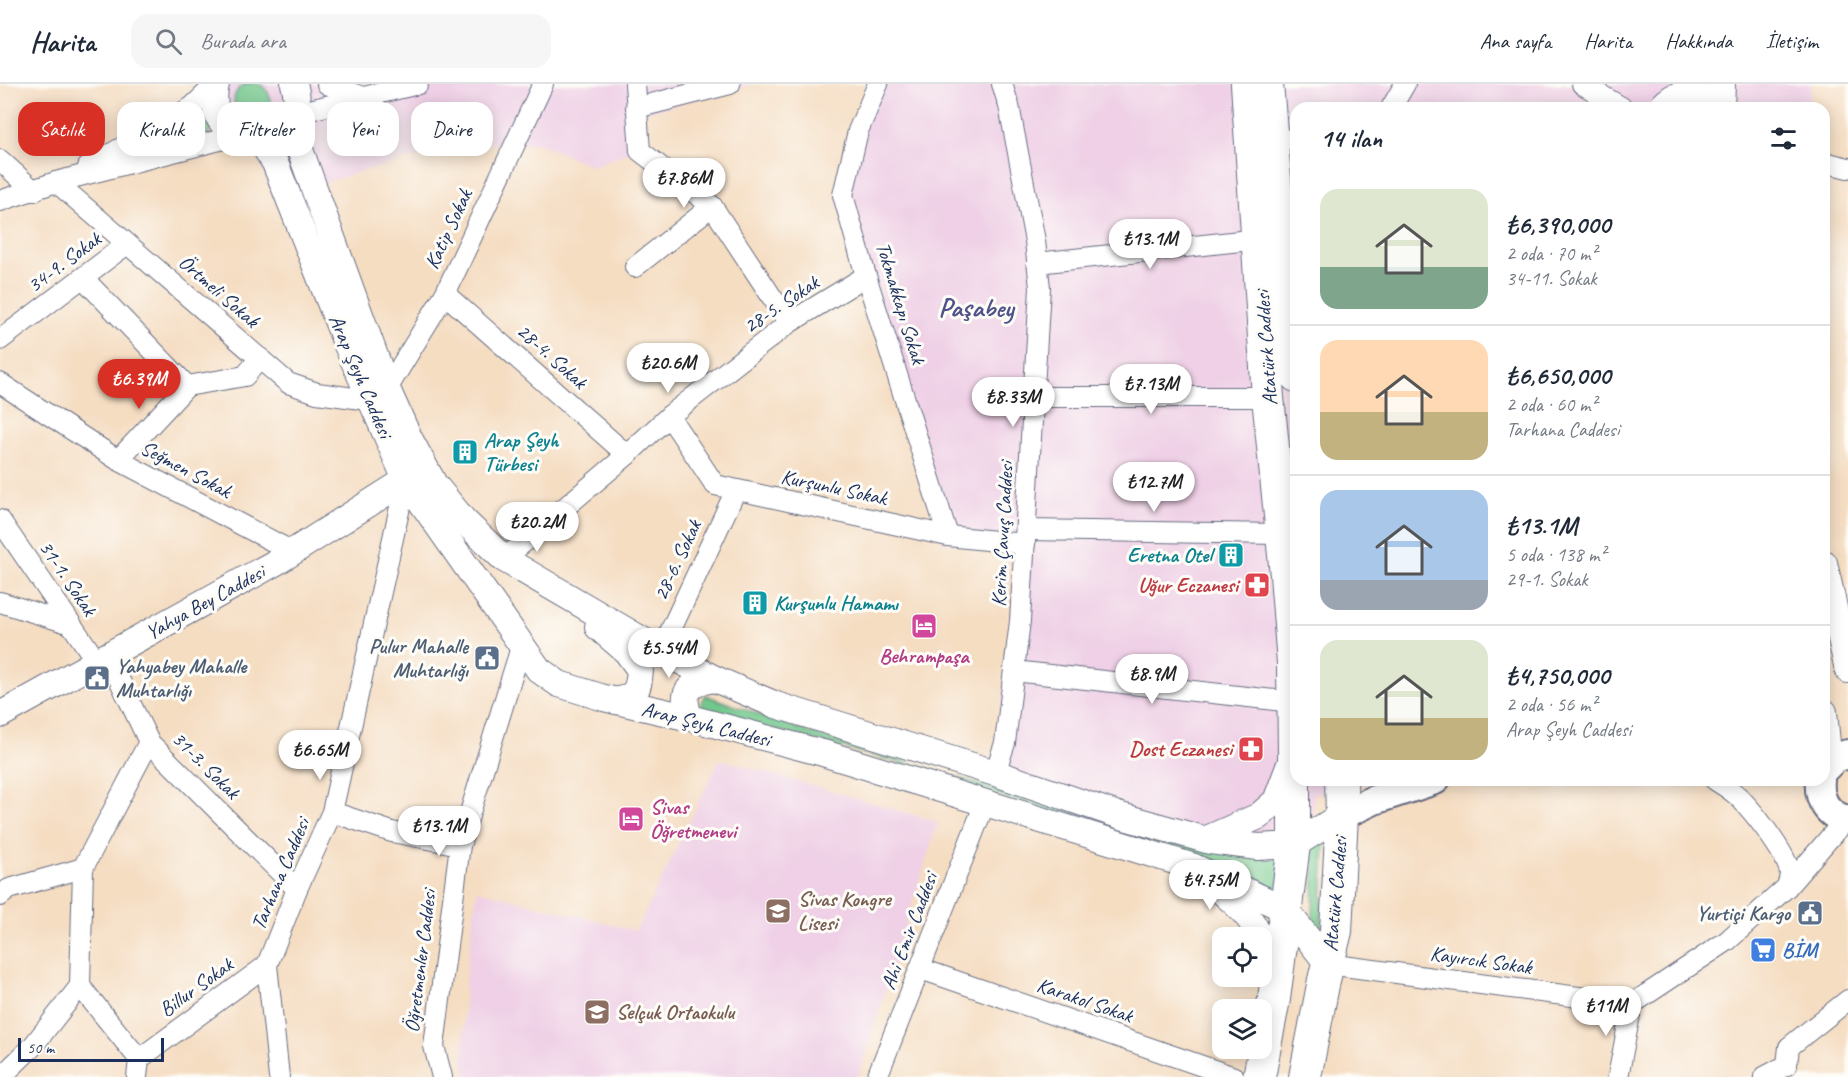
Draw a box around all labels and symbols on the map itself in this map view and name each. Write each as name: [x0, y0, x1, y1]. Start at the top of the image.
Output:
pin: ₺7.86M: [635, 158, 733, 209]
street label: Katip Sokak: [418, 183, 479, 273]
pin: ₺13.1M: [1101, 219, 1199, 270]
street label: 34-9. Sokak: [22, 225, 107, 298]
street label: Tokmakkapı Sokak: [870, 239, 932, 368]
street label: Örtmeli Sokak: [173, 249, 266, 334]
street label: 28-5. Sokak: [738, 269, 825, 339]
street label: Atatürk Caddesi: [1249, 287, 1283, 406]
district label: Paşabey: [938, 290, 1016, 324]
street label: Arap Şeyh Caddesi: [323, 310, 400, 444]
street label: 28-4. Sokak: [511, 318, 593, 395]
pin: ₺20.6M: [619, 343, 717, 394]
pin: ₺6.39M: [90, 359, 188, 410]
pin: ₺7.13M: [1102, 364, 1200, 415]
pin: ₺8.33M: [964, 377, 1062, 428]
place label: Arap Şeyh Türbesi: [484, 427, 560, 477]
street label: Seğmen Sokak: [136, 434, 238, 505]
building icon: Arap Şeyh Türbesi: [450, 437, 480, 467]
street label: Kerim Çavuş Caddesi: [985, 458, 1019, 607]
pin: ₺12.7M: [1105, 462, 1203, 513]
street label: Kurşunlu Sokak: [779, 463, 892, 511]
pin: ₺20.2M: [488, 502, 586, 553]
street label: 28-6. Sokak: [647, 515, 707, 604]
street label: 31-1. Sokak: [33, 535, 103, 622]
building icon: Eretna Otel: [1216, 540, 1246, 570]
place label: Eretna Otel: [1127, 542, 1216, 568]
street label: Yahya Bey Caddesi: [141, 557, 272, 645]
pharmacy icon: Uğur Eczanesi: [1242, 570, 1272, 600]
place label: Uğur Eczanesi: [1138, 572, 1241, 598]
building icon: Kurşunlu Hamamı: [740, 588, 770, 618]
place label: Kurşunlu Hamamı: [774, 590, 900, 616]
hotel icon: Behrampaşa: [909, 611, 939, 641]
pin: ₺5.54M: [620, 628, 718, 679]
place label: Pulur Mahalle Muhtarlığı: [369, 633, 470, 683]
public building icon: Pulur Mahalle Muhtarlığı: [472, 643, 502, 673]
place label: Behrampaşa: [879, 643, 970, 669]
place label: Yahyabey Mahalle Muhtarlığı: [116, 653, 248, 703]
pin: ₺8.9M: [1110, 654, 1194, 705]
public building icon: Yahyabey Mahalle Muhtarlığı: [82, 663, 112, 693]
street label: Arap Şeyh Caddesi: [639, 695, 776, 753]
street label: 31-3. Sokak: [167, 726, 246, 805]
pin: ₺6.65M: [271, 730, 369, 781]
pharmacy icon: Dost Eczanesi: [1236, 734, 1266, 764]
place label: Dost Eczanesi: [1129, 736, 1235, 762]
place label: Sivas Öğretmenevi: [650, 794, 739, 844]
hotel icon: Sivas Öğretmenevi: [616, 804, 646, 834]
pin: ₺13.1M: [390, 806, 488, 857]
street label: Tarhana Caddesi: [245, 811, 316, 934]
street label: Atatürk Caddesi: [1317, 832, 1353, 953]
pin: ₺4.75M: [1161, 860, 1259, 911]
street label: Ahi Emir Caddesi: [875, 866, 944, 993]
street label: Öğretmenler Caddesi: [398, 885, 442, 1034]
place label: Sivas Kongre Lisesi: [798, 886, 893, 936]
school or university icon: Sivas Kongre Lisesi: [763, 896, 793, 926]
public building icon: Yurtiçi Kargo: [1795, 898, 1825, 928]
place label: Yurtiçi Kargo: [1696, 900, 1791, 926]
supermarket icon: BİM: [1748, 935, 1778, 965]
place label: BİM: [1782, 937, 1819, 963]
street label: Kayırcık Sokak: [1429, 940, 1535, 980]
street label: Billur Sokak: [154, 951, 239, 1022]
street label: Karakol Sokak: [1034, 971, 1138, 1029]
pin: ₺11M: [1570, 986, 1642, 1037]
school or university icon: Selçuk Ortaokulu: [582, 997, 612, 1027]
place label: Selçuk Ortaokulu: [616, 999, 736, 1025]
scale bar: [18, 1035, 164, 1062]

